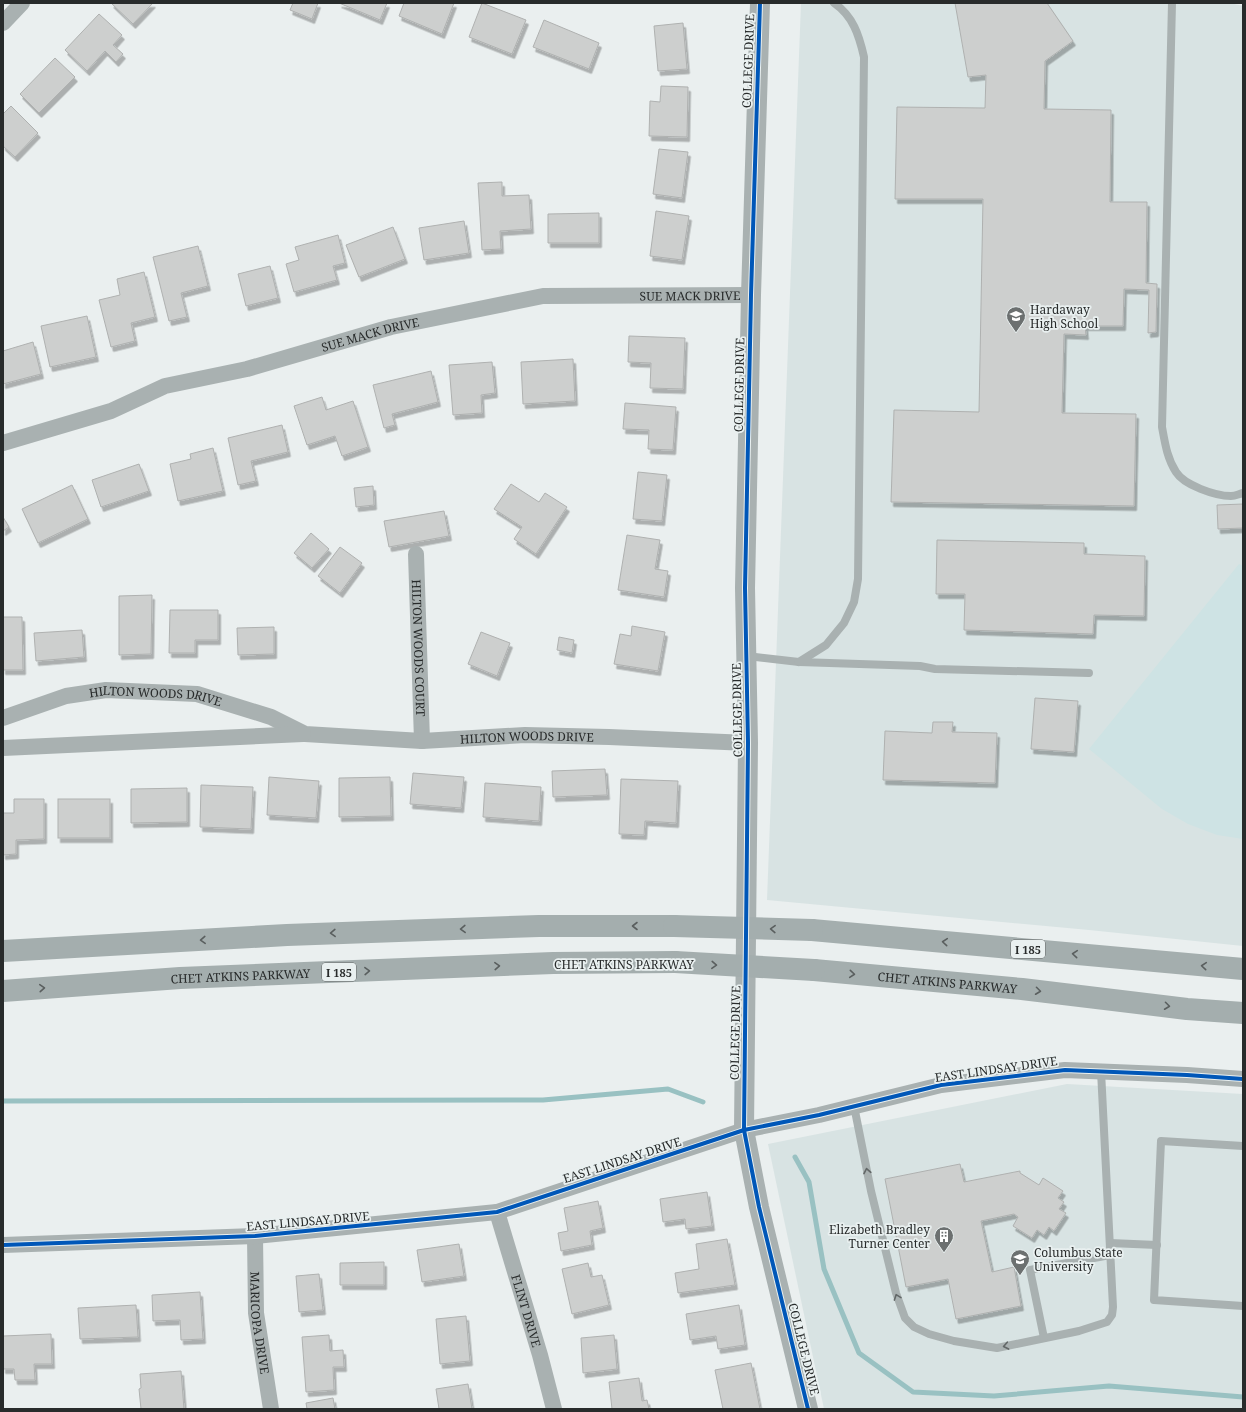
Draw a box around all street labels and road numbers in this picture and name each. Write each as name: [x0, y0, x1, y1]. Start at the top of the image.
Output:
street label: COLLEGE DRIVE: [738, 14, 758, 108]
street label: SUE MACK DRIVE: [640, 287, 740, 304]
street label: SUE MACK DRIVE: [319, 313, 421, 355]
street label: COLLEGE DRIVE: [730, 338, 748, 432]
street label: HILTON WOODS COURT: [408, 579, 430, 717]
street label: COLLEGE DRIVE: [728, 663, 746, 757]
street label: HILTON WOODS DRIVE: [88, 681, 224, 710]
street label: HILTON WOODS DRIVE: [459, 726, 594, 747]
road number: I 185: [1011, 940, 1045, 958]
street label: CHET ATKINS PARKWAY: [554, 956, 694, 973]
road number: I 185: [322, 963, 356, 981]
street label: CHET ATKINS PARKWAY: [170, 964, 311, 987]
street label: CHET ATKINS PARKWAY: [877, 967, 1018, 997]
street label: COLLEGE DRIVE: [726, 986, 744, 1080]
street label: EAST LINDSAY DRIVE: [934, 1052, 1058, 1086]
street label: EAST LINDSAY DRIVE: [561, 1133, 683, 1187]
street label: EAST LINDSAY DRIVE: [246, 1207, 370, 1235]
street label: MARICOPA DRIVE: [247, 1271, 274, 1375]
street label: FLINT DRIVE: [508, 1272, 546, 1349]
street label: COLLEGE DRIVE: [784, 1301, 824, 1397]

